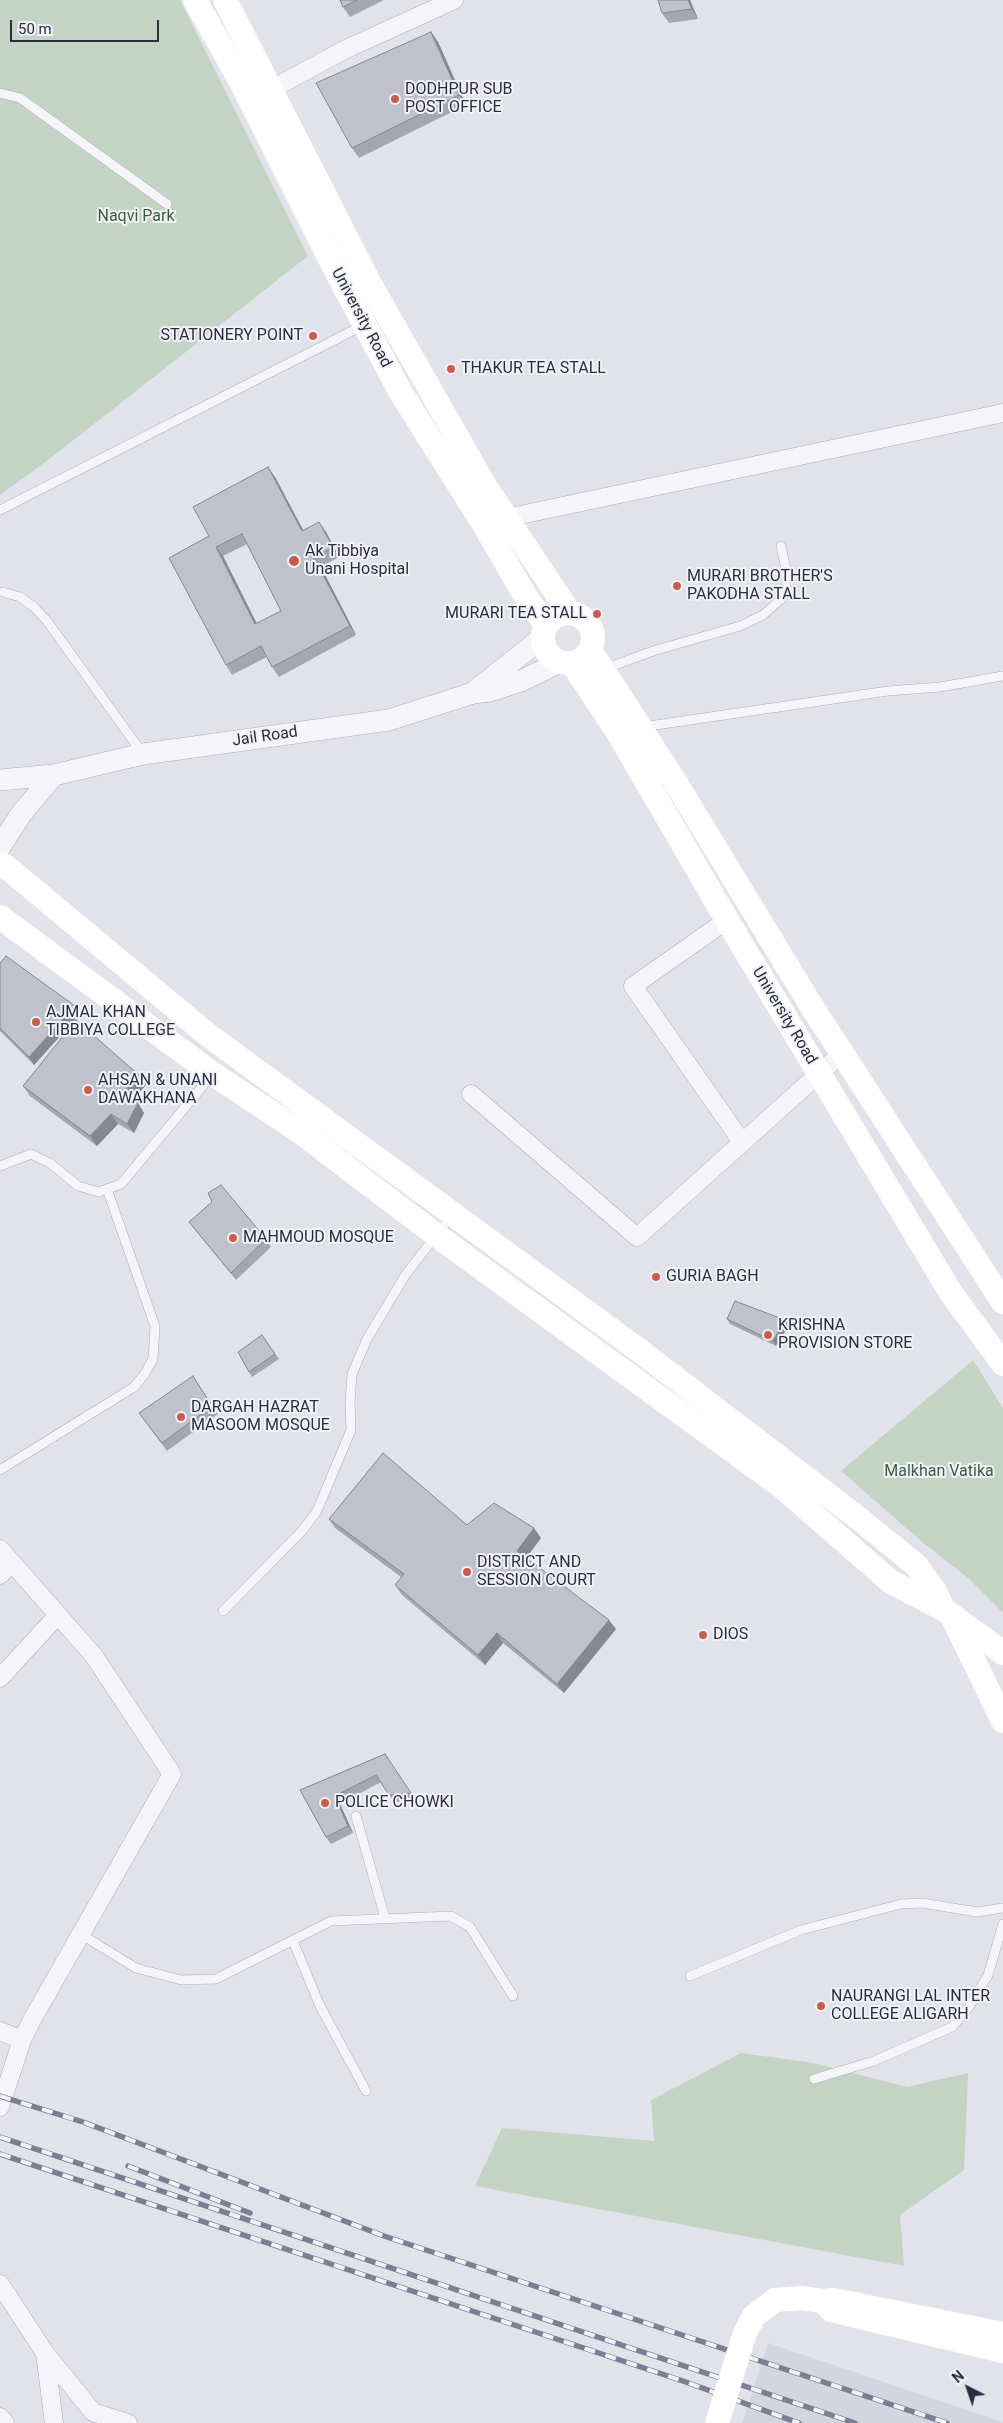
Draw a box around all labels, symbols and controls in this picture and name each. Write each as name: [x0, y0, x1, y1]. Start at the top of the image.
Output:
scale bar: [12, 10, 161, 42]
text: 50 m: [18, 20, 52, 38]
place label: DODHPUR SUB POST OFFICE: [405, 80, 513, 118]
marker: DODHPUR SUB POST OFFICE: [389, 93, 401, 105]
park label: Naqvi Park: [97, 207, 175, 227]
street label: University Road: [327, 265, 395, 371]
place label: STATIONERY POINT: [160, 326, 303, 346]
marker: STATIONERY POINT: [307, 330, 319, 342]
place label: THAKUR TEA STALL: [461, 359, 606, 379]
marker: THAKUR TEA STALL: [445, 363, 457, 375]
place label: Ak Tibbiya Unani Hospital: [305, 542, 409, 580]
marker: Ak Tibbiya Unani Hospital: [287, 554, 301, 568]
place label: MURARI BROTHER'S PAKODHA STALL: [687, 567, 833, 605]
marker: MURARI BROTHER'S PAKODHA STALL: [671, 580, 683, 592]
place label: MURARI TEA STALL: [445, 604, 587, 624]
marker: MURARI TEA STALL: [591, 608, 603, 620]
street label: Jail Road: [231, 723, 299, 751]
street label: University Road: [747, 964, 821, 1068]
place label: AJMAL KHAN TIBBIYA COLLEGE: [46, 1003, 175, 1041]
marker: AJMAL KHAN TIBBIYA COLLEGE: [30, 1016, 42, 1028]
place label: AHSAN & UNANI DAWAKHANA: [98, 1071, 217, 1109]
marker: AHSAN & UNANI DAWAKHANA: [82, 1084, 94, 1096]
place label: MAHMOUD MOSQUE: [243, 1228, 394, 1248]
marker: MAHMOUD MOSQUE: [227, 1232, 239, 1244]
place label: GURIA BAGH: [666, 1267, 759, 1287]
marker: GURIA BAGH: [650, 1271, 662, 1283]
place label: KRISHNA PROVISION STORE: [778, 1316, 912, 1354]
marker: KRISHNA PROVISION STORE: [762, 1329, 774, 1341]
place label: DARGAH HAZRAT MASOOM MOSQUE: [191, 1398, 330, 1436]
marker: DARGAH HAZRAT MASOOM MOSQUE: [175, 1411, 187, 1423]
park label: Malkhan Vatika: [884, 1462, 994, 1482]
place label: DISTRICT AND SESSION COURT: [477, 1553, 596, 1591]
marker: DISTRICT AND SESSION COURT: [461, 1566, 473, 1578]
place label: DIOS: [713, 1625, 748, 1645]
marker: DIOS: [697, 1629, 709, 1641]
place label: POLICE CHOWKI: [335, 1793, 454, 1813]
marker: POLICE CHOWKI: [319, 1797, 331, 1809]
place label: NAURANGI LAL INTER COLLEGE ALIGARH: [831, 1987, 990, 2025]
marker: NAURANGI LAL INTER COLLEGE ALIGARH: [815, 2000, 827, 2012]
north arrow: [943, 2363, 993, 2413]
text: N: [949, 2367, 967, 2386]

